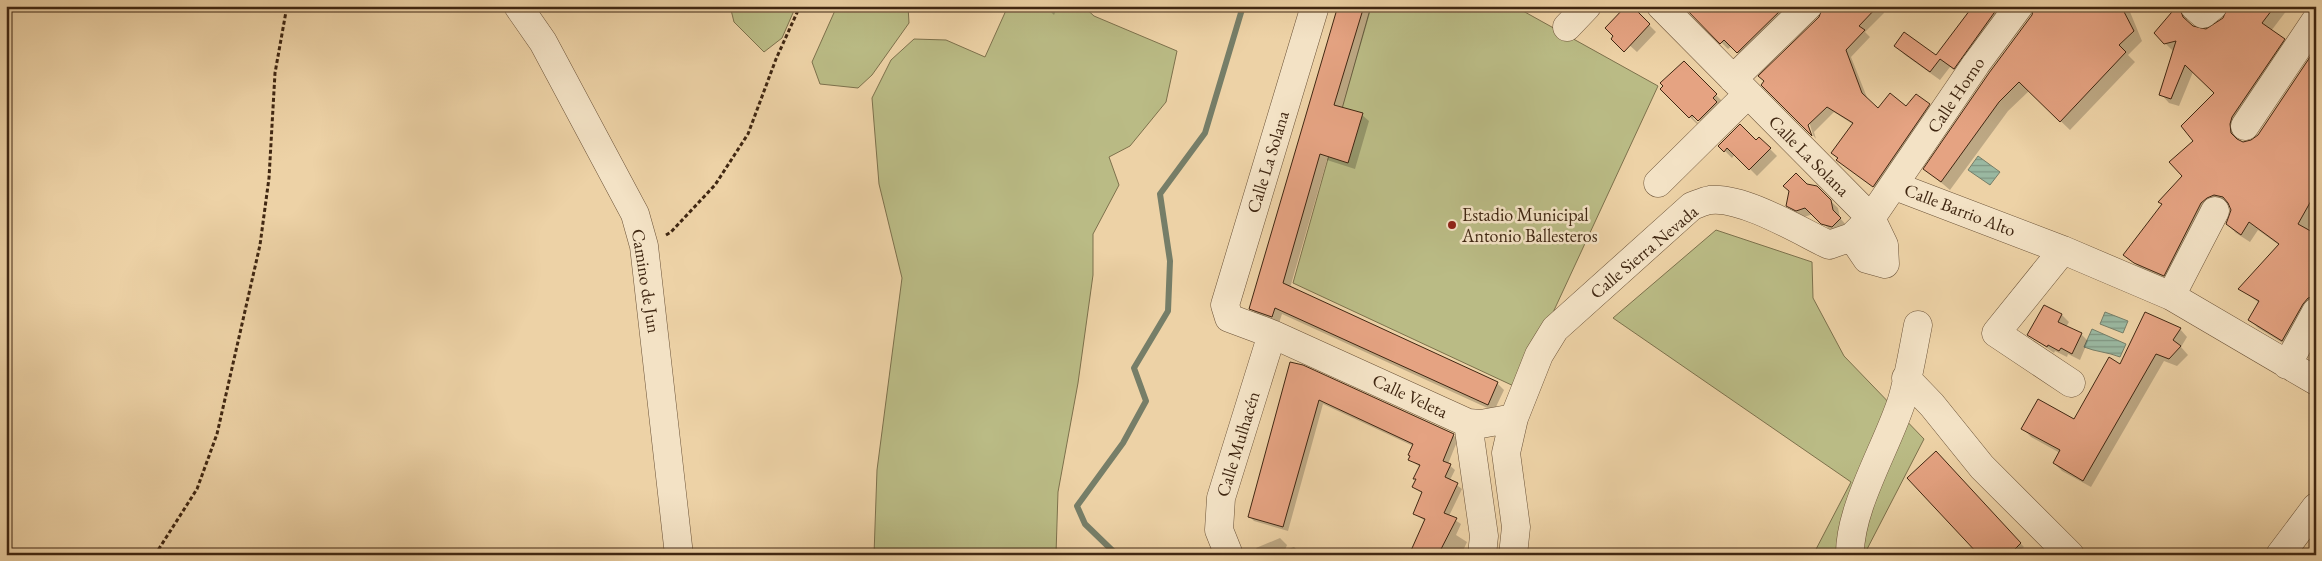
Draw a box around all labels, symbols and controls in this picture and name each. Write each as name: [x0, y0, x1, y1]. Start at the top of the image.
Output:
street label: Calle Horno: [1922, 52, 1990, 137]
street label: Calle La Solana: [1241, 107, 1294, 216]
street label: Calle La Solana: [1764, 110, 1855, 202]
street label: Calle Barrio Alto: [1901, 178, 2019, 241]
street label: Calle Sierra Nevada: [1585, 199, 1703, 304]
place label: Estadio Municipal Antonio Ballesteros: [1461, 203, 1598, 247]
marker: Estadio Municipal Antonio Ballesteros: [1446, 219, 1458, 231]
street label: Camino de Jun: [627, 227, 666, 335]
street label: Calle Veleta: [1369, 368, 1452, 423]
street label: Calle Mulhacén: [1211, 388, 1265, 499]

